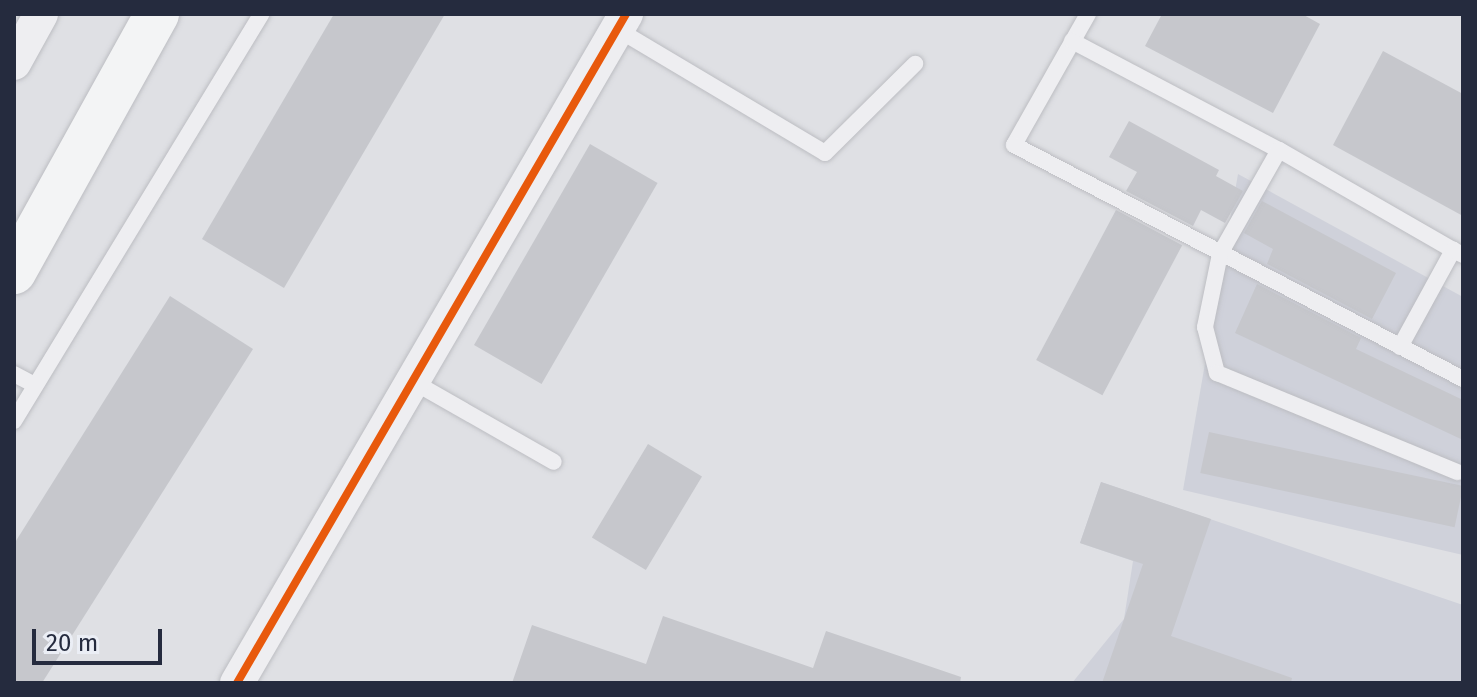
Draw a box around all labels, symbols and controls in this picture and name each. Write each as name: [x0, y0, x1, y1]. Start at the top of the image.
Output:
scale bar: [36, 613, 166, 663]
text: 20 m: [46, 629, 98, 657]

